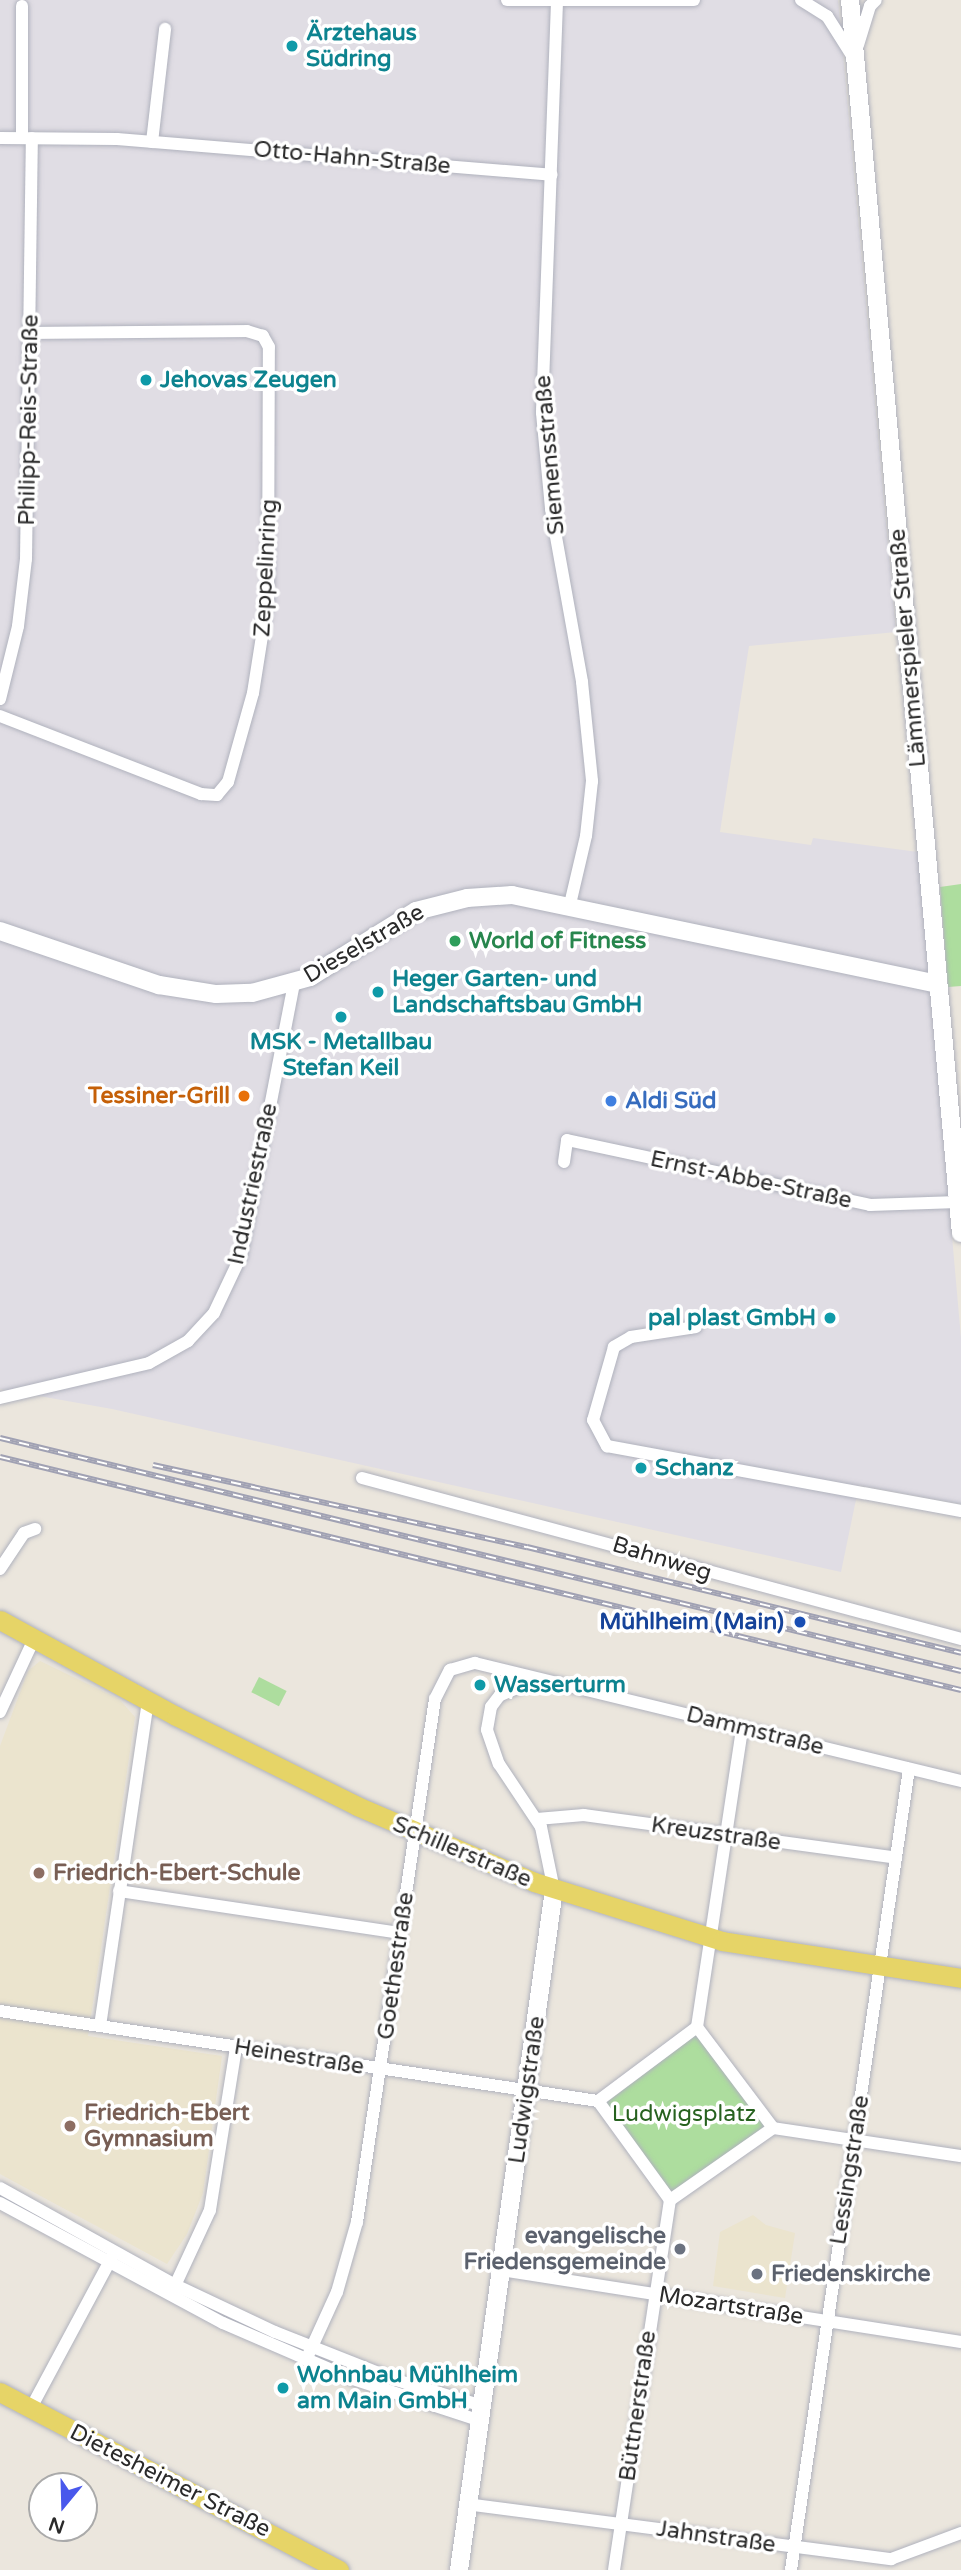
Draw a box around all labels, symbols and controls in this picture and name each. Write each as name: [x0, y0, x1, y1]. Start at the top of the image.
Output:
place label: Ärztehaus Südring: [306, 19, 417, 73]
marker: Ärztehaus Südring: [284, 38, 300, 54]
street label: Otto-Hahn-Straße: [252, 136, 452, 180]
street label: Philipp-Reis-Straße: [13, 314, 45, 526]
place label: Jehovas Zeugen: [160, 366, 337, 394]
marker: Jehovas Zeugen: [138, 372, 154, 388]
street label: Siemensstraße: [529, 374, 571, 536]
street label: Zeppelinring: [249, 498, 283, 638]
street label: Lämmerspieler Straße: [884, 528, 932, 768]
street label: Dieselstraße: [299, 899, 429, 989]
place label: World of Fitness: [469, 927, 646, 955]
marker: World of Fitness: [447, 933, 463, 949]
place label: Heger Garten- und Landschaftsbau GmbH: [392, 965, 642, 1019]
marker: Heger Garten- und Landschaftsbau GmbH: [370, 984, 386, 1000]
marker: MSK - Metallbau Stefan Keil: [333, 1009, 349, 1025]
place label: MSK - Metallbau Stefan Keil: [250, 1028, 432, 1082]
place label: Tessiner-Grill: [88, 1082, 230, 1110]
place label: Aldi Süd: [625, 1087, 716, 1115]
marker: Tessiner-Grill: [236, 1088, 252, 1104]
marker: Aldi Süd: [603, 1093, 619, 1109]
street label: Industriestraße: [222, 1101, 284, 1267]
street label: Ernst-Abbe-Straße: [648, 1145, 854, 1215]
place label: pal plast GmbH: [648, 1304, 816, 1332]
marker: pal plast GmbH: [822, 1310, 838, 1326]
place label: Schanz: [655, 1454, 734, 1482]
marker: Schanz: [633, 1460, 649, 1476]
street label: Bahnweg: [609, 1531, 715, 1587]
place label: Mühlheim (Main): [599, 1608, 784, 1636]
marker: Mühlheim (Main): [790, 1612, 810, 1632]
place label: Wasserturm: [494, 1671, 626, 1699]
marker: Wasserturm: [472, 1677, 488, 1693]
street label: Dammstraße: [683, 1701, 827, 1761]
street label: Schillerstraße: [389, 1810, 535, 1894]
street label: Kreuzstraße: [649, 1811, 783, 1857]
place label: Friedrich-Ebert-Schule: [53, 1859, 300, 1887]
marker: Friedrich-Ebert-Schule: [31, 1865, 47, 1881]
street label: Goethestraße: [372, 1890, 420, 2042]
street label: Ludwigstraße: [503, 2014, 551, 2166]
street label: Heinestraße: [232, 2033, 366, 2081]
street label: Lessingstraße: [825, 2093, 875, 2247]
place label: Friedrich-Ebert Gymnasium: [84, 2099, 249, 2153]
park label: Ludwigsplatz: [612, 2100, 756, 2128]
marker: Friedrich-Ebert Gymnasium: [62, 2118, 78, 2134]
place label: evangelische Friedensgemeinde: [464, 2222, 666, 2276]
marker: evangelische Friedensgemeinde: [672, 2241, 688, 2257]
place label: Friedenskirche: [771, 2260, 931, 2288]
marker: Friedenskirche: [749, 2266, 765, 2282]
street label: Mozartstraße: [657, 2281, 805, 2331]
street label: Büttnerstraße: [614, 2329, 662, 2483]
place label: Wohnbau Mühlheim am Main GmbH: [297, 2361, 518, 2415]
marker: Wohnbau Mühlheim am Main GmbH: [275, 2380, 291, 2396]
street label: Dietesheimer Straße: [65, 2418, 275, 2544]
north arrow: [28, 2472, 98, 2542]
text: N: [46, 2512, 68, 2538]
street label: Jahnstraße: [655, 2515, 777, 2559]

